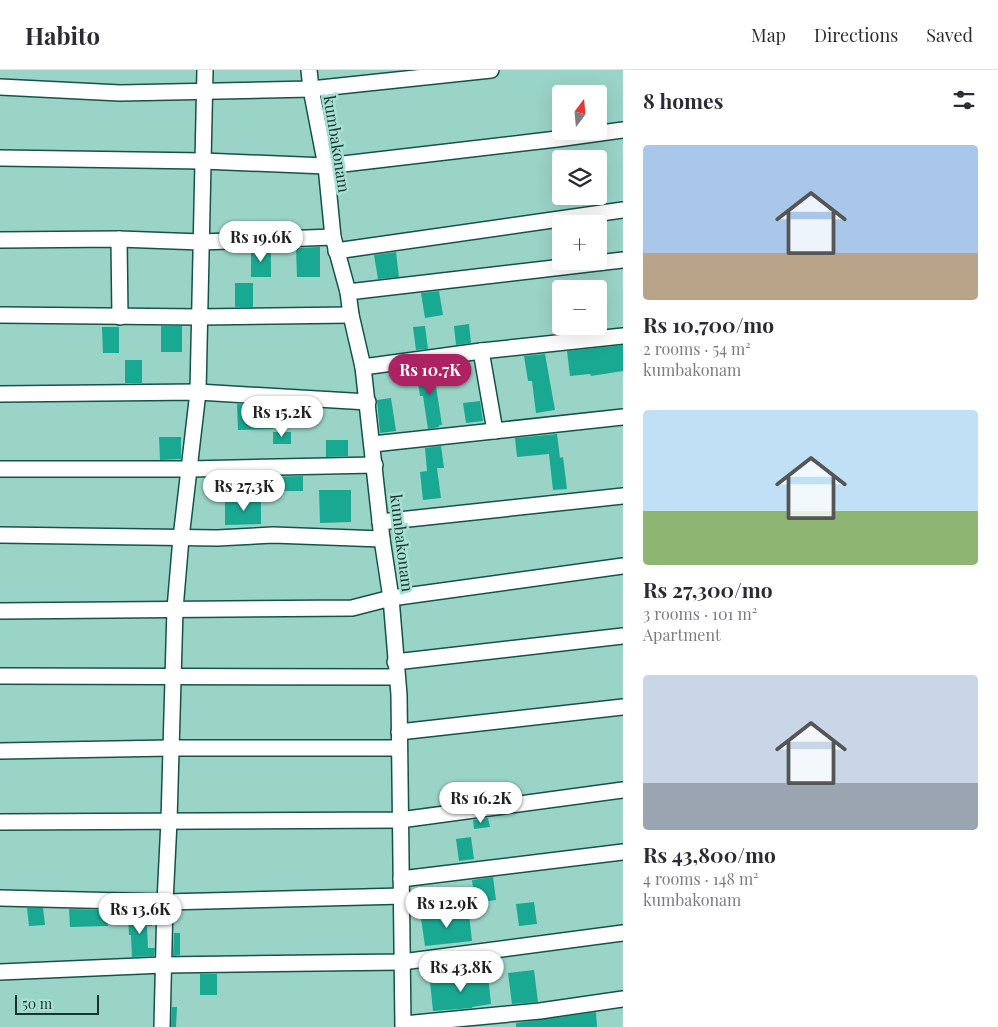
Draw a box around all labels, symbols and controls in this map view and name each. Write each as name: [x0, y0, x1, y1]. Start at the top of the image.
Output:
text: Habito: [25, 19, 100, 51]
text: Map: [751, 23, 786, 47]
text: Directions: [814, 23, 898, 47]
text: Saved: [926, 23, 973, 47]
north arrow: [552, 85, 608, 140]
map controls: [552, 85, 607, 335]
text: 8 homes: [643, 86, 723, 114]
icon: filters: [950, 86, 978, 114]
street label: kumbakonam: [319, 94, 356, 194]
button: layers: [552, 150, 607, 205]
icon: home: [766, 178, 856, 268]
button: +: [552, 215, 607, 270]
pin: Rs 19.6K: [209, 220, 313, 263]
text: Rs 19.6K: [230, 226, 292, 247]
button: −: [552, 280, 607, 335]
text: Rs 10,700/mo: [643, 310, 774, 338]
text: 2 rooms · 54 m²: [643, 338, 751, 359]
pin: Rs 10.7K: [378, 354, 482, 396]
text: Rs 10.7K: [399, 359, 461, 380]
text: kumbakonam: [643, 359, 741, 380]
pin: Rs 15.2K: [230, 396, 334, 438]
text: Rs 15.2K: [252, 401, 312, 422]
icon: home: [766, 443, 856, 533]
pin: Rs 27.3K: [192, 470, 296, 512]
text: Rs 27.3K: [214, 475, 274, 496]
street label: kumbakonam: [386, 493, 419, 593]
text: Rs 27,300/mo: [643, 575, 773, 603]
text: 3 rooms · 101 m²: [643, 603, 757, 624]
text: Apartment: [643, 624, 721, 645]
icon: home: [766, 708, 856, 798]
pin: Rs 16.2K: [429, 782, 533, 824]
text: Rs 16.2K: [450, 787, 512, 808]
text: Rs 43,800/mo: [643, 840, 776, 868]
text: 4 rooms · 148 m²: [643, 868, 759, 889]
pin: Rs 12.9K: [395, 886, 499, 929]
text: kumbakonam: [643, 889, 741, 910]
pin: Rs 13.6K: [88, 892, 192, 935]
text: Rs 12.9K: [416, 892, 478, 913]
text: Rs 13.6K: [110, 898, 170, 919]
pin: Rs 43.8K: [409, 950, 513, 993]
text: Rs 43.8K: [430, 956, 492, 977]
scale bar: [15, 992, 99, 1015]
text: 50 m: [22, 994, 52, 1013]

